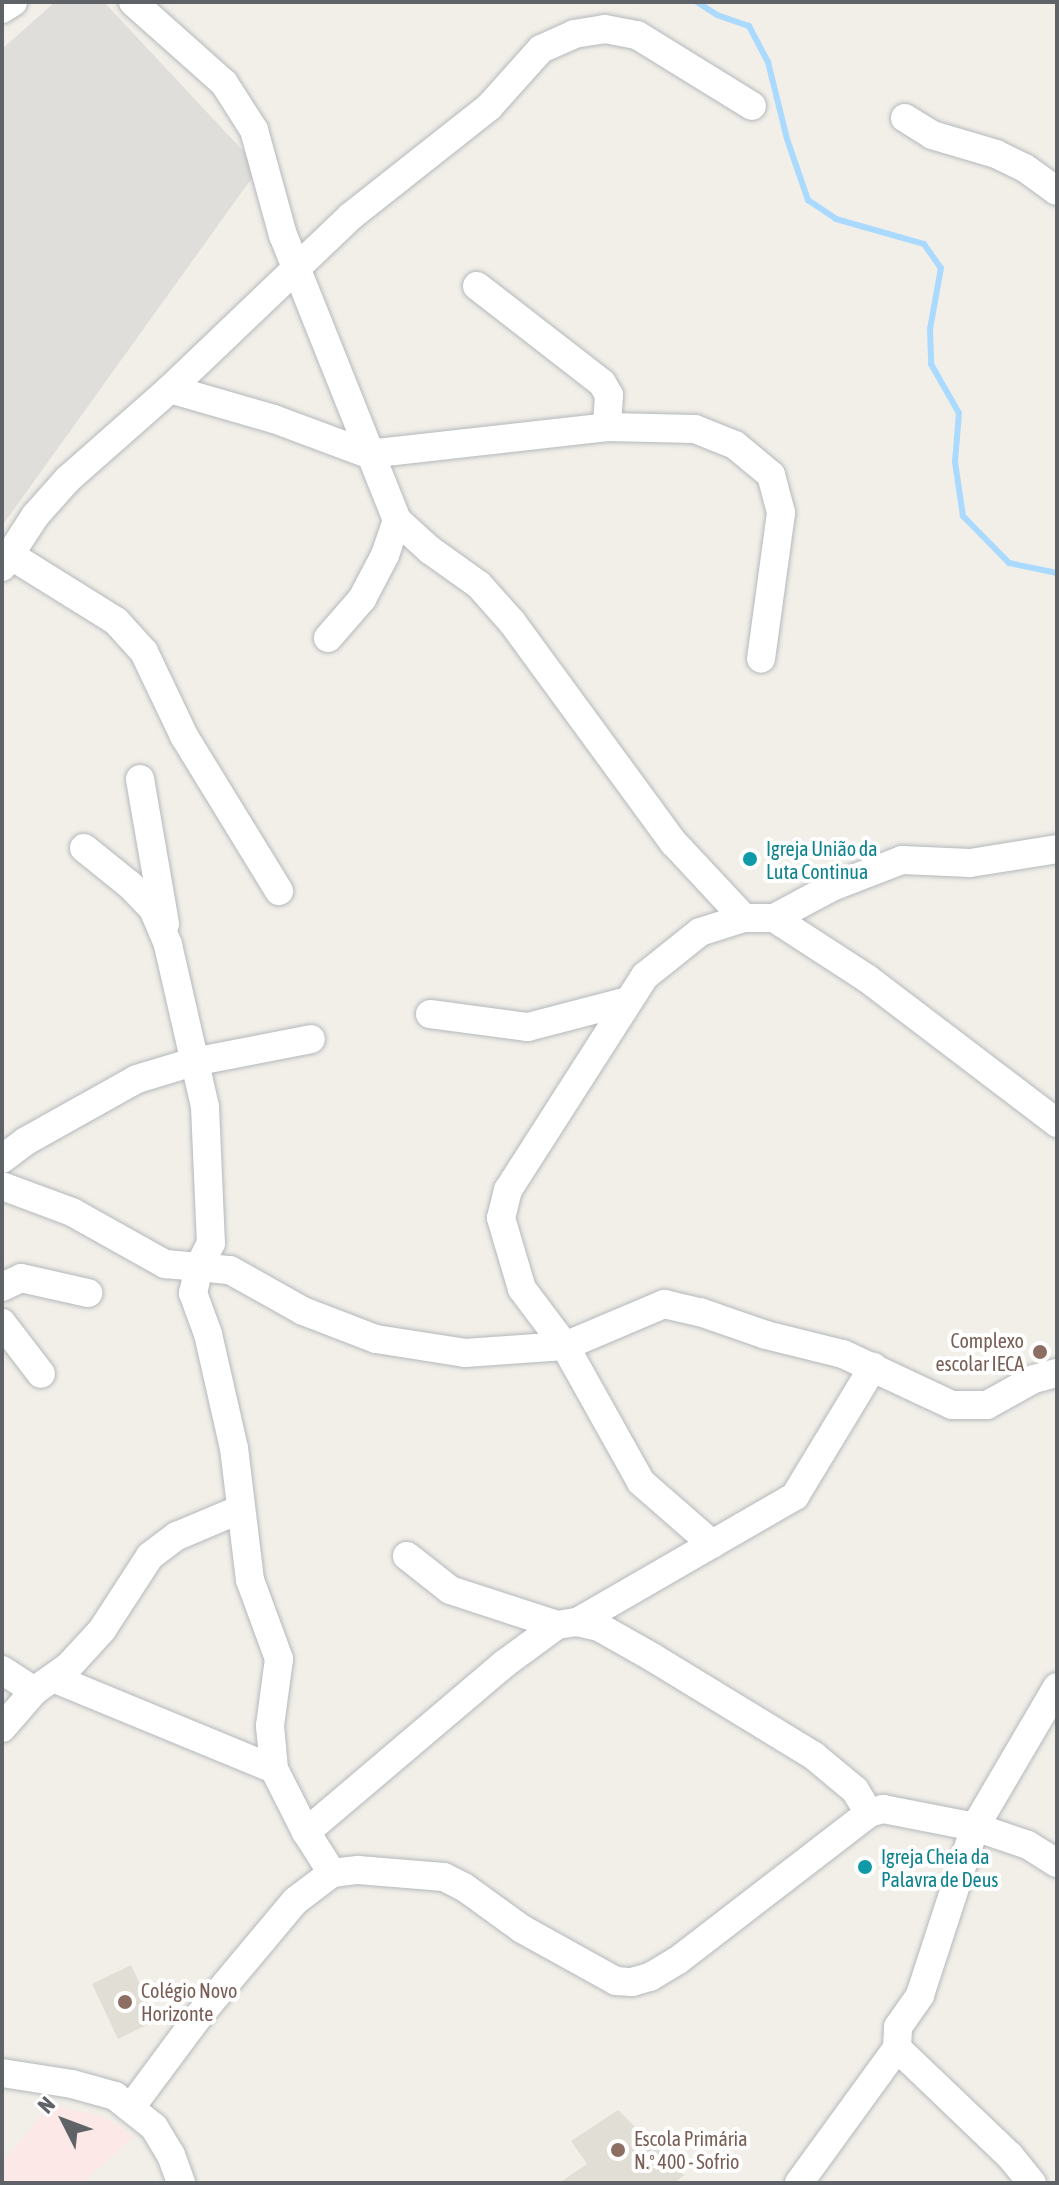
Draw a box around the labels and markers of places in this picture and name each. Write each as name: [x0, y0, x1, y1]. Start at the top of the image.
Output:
place label: Igreja União da Luta Continua: [766, 836, 878, 883]
marker: Igreja União da Luta Continua: [741, 850, 759, 868]
place label: Complexo escolar IECA: [935, 1328, 1024, 1375]
marker: Complexo escolar IECA: [1031, 1343, 1049, 1361]
place label: Igreja Cheia da Palavra de Deus: [881, 1844, 998, 1891]
marker: Igreja Cheia da Palavra de Deus: [856, 1858, 874, 1876]
place label: Colégio Novo Horizonte: [141, 1978, 237, 2025]
marker: Colégio Novo Horizonte: [116, 1993, 134, 2011]
place label: Escola Primária N.º 400 - Sofrio: [634, 2126, 748, 2173]
marker: Escola Primária N.º 400 - Sofrio: [609, 2141, 627, 2159]

